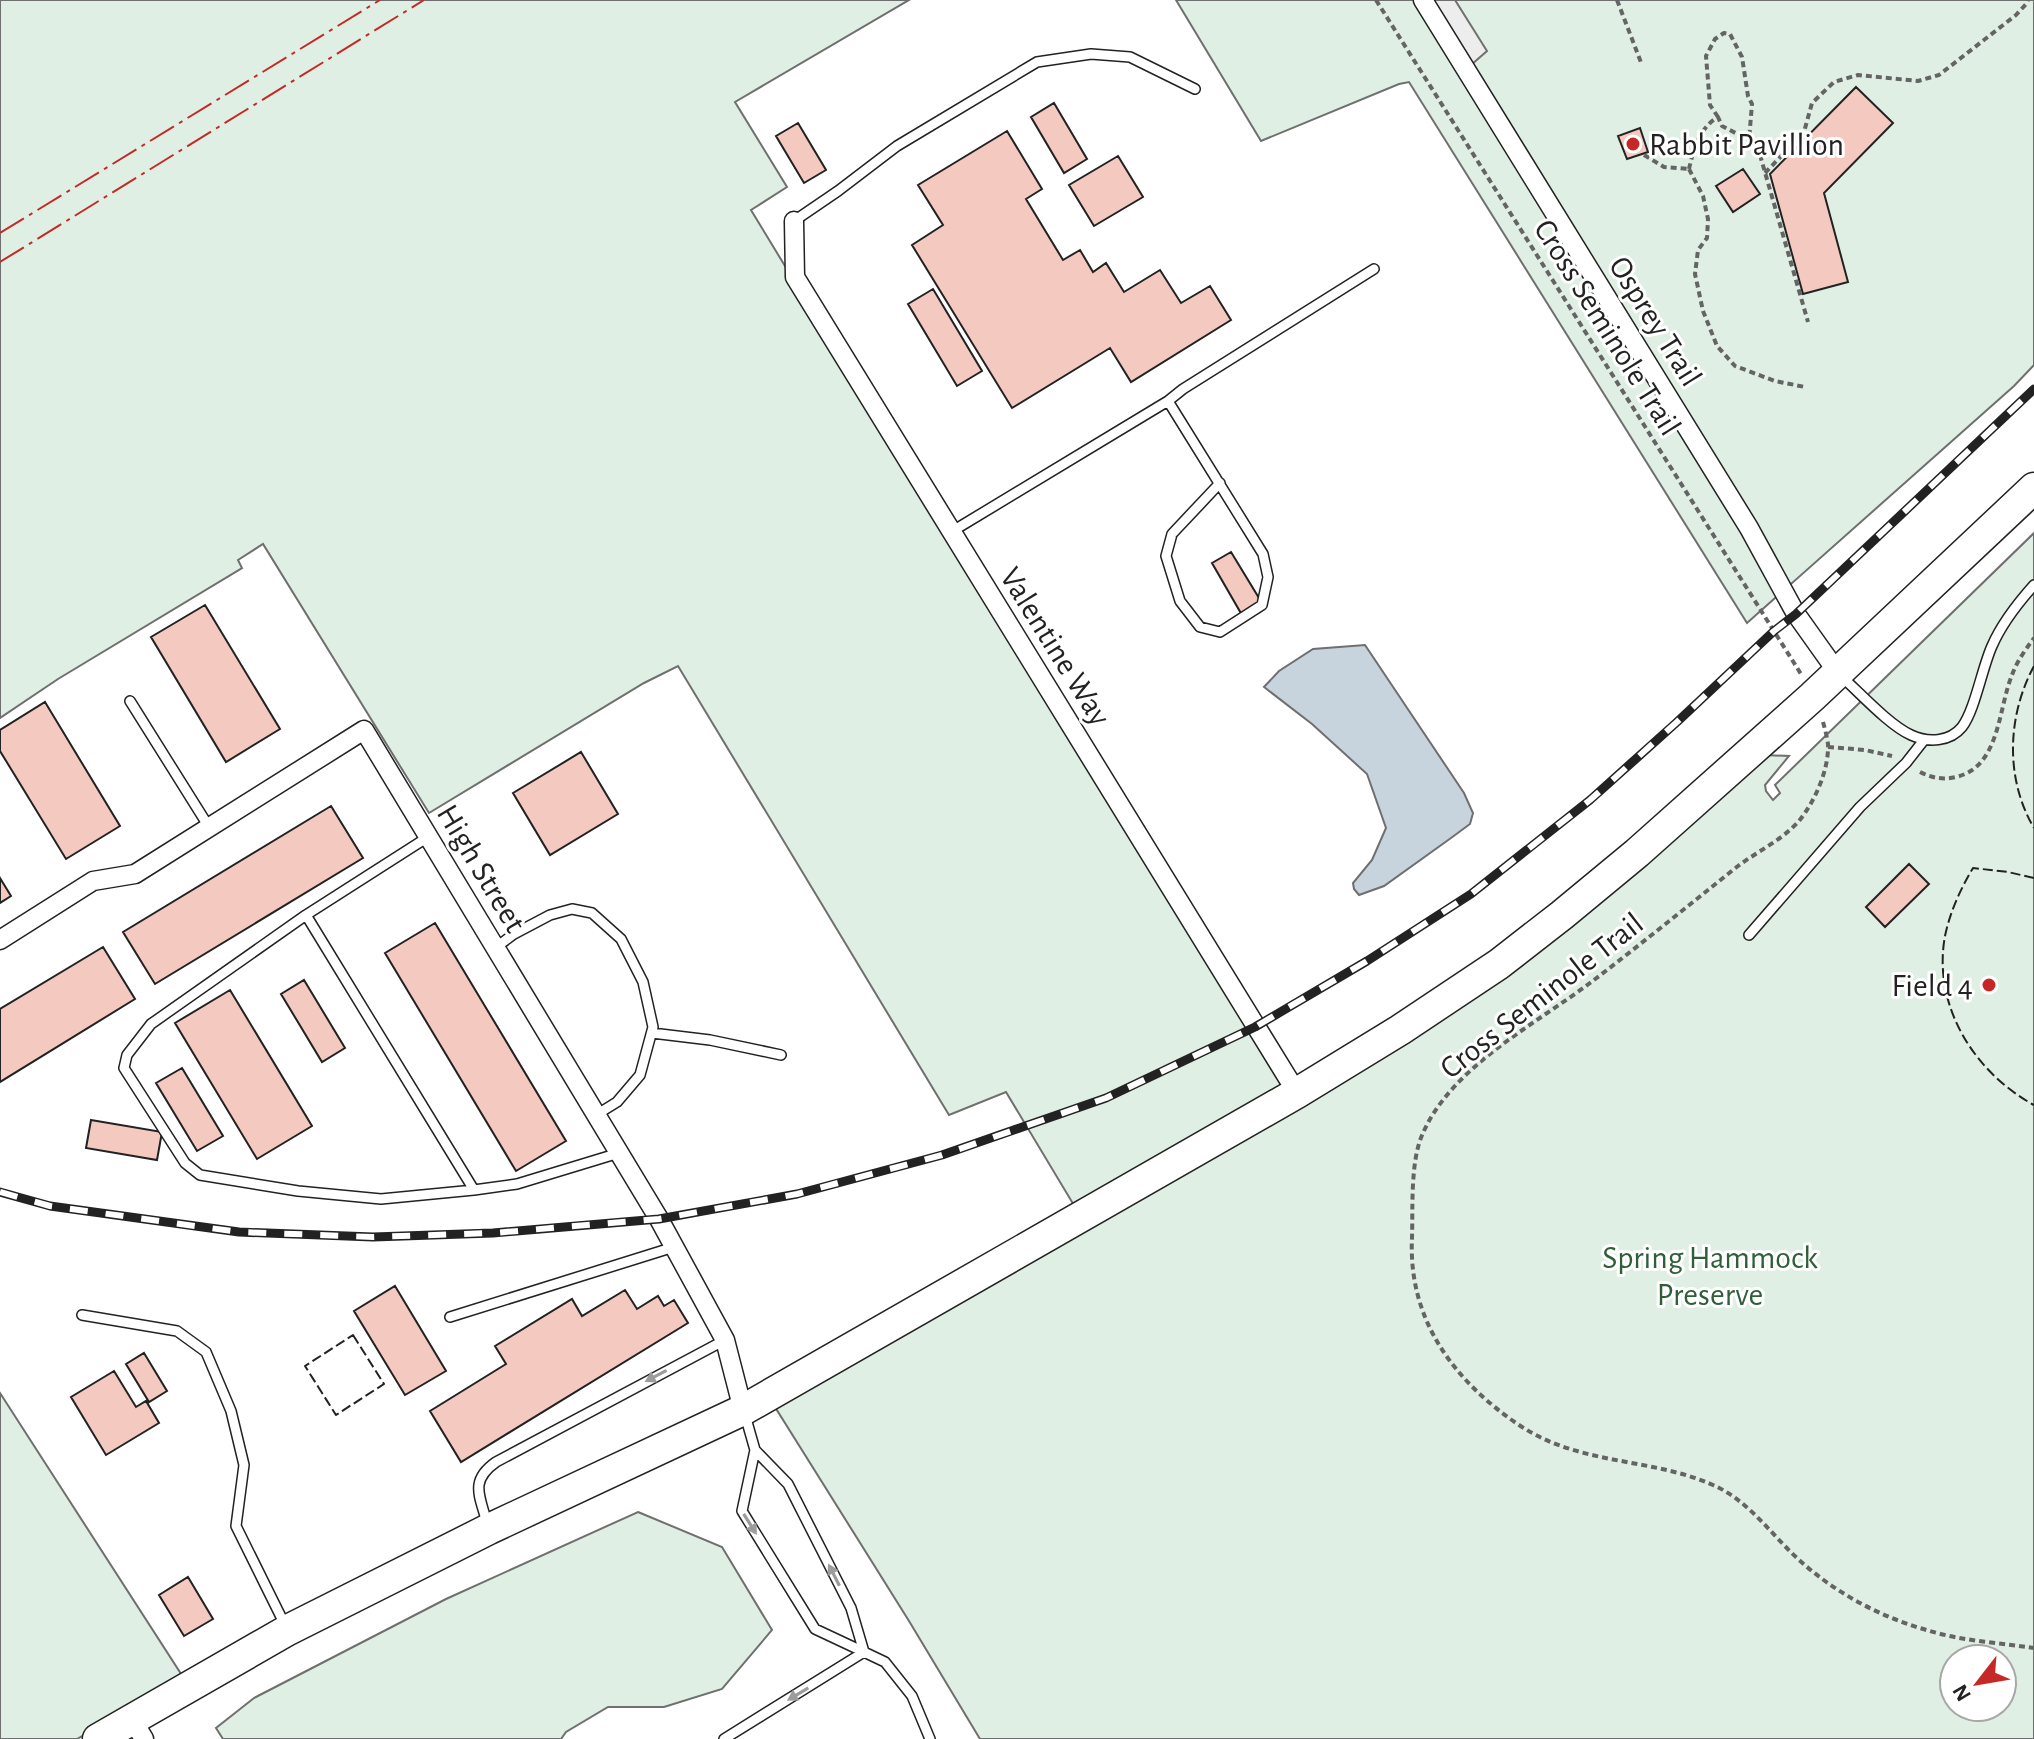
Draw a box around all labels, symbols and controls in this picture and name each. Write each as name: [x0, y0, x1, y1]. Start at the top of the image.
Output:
place label: Rabbit Pavillion: [1649, 129, 1844, 161]
marker: Rabbit Pavillion: [1624, 135, 1642, 153]
street label: Cross Seminole Trail: [1528, 214, 1686, 441]
street label: Osprey Trail: [1603, 251, 1707, 392]
street label: Valentine Way: [994, 562, 1116, 731]
street label: High Street: [431, 799, 532, 938]
street label: Cross Seminole Trail: [1434, 907, 1649, 1085]
place label: Field 4: [1891, 970, 1973, 1002]
marker: Field 4: [1980, 976, 1998, 994]
park label: Spring Hammock Preserve: [1602, 1242, 1818, 1311]
one-way arrow: [644, 1369, 667, 1382]
one-way arrow: [743, 1513, 757, 1535]
one-way arrow: [828, 1564, 841, 1587]
north arrow: [1938, 1643, 2018, 1723]
text: N: [1948, 1681, 1975, 1705]
one-way arrow: [787, 1686, 809, 1700]

